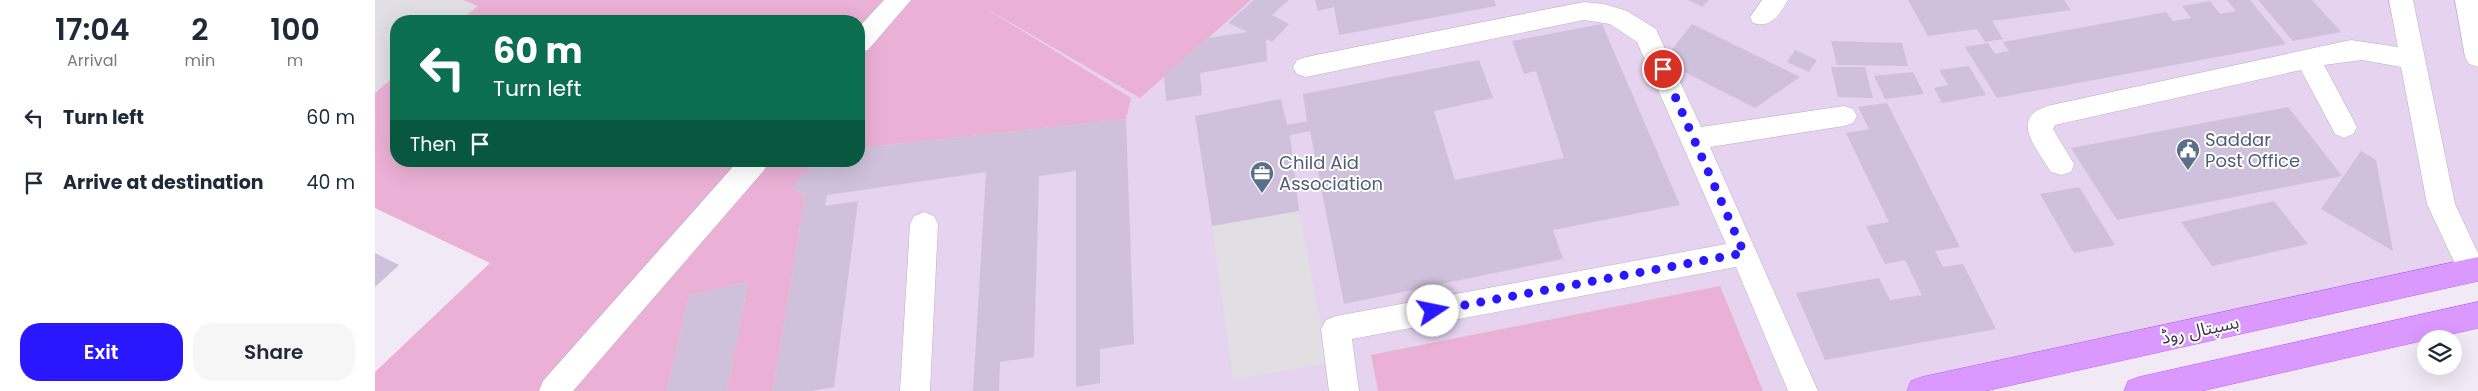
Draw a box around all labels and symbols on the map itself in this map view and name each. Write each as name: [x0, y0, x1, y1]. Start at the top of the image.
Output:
pin: [1642, 48, 1684, 90]
place label: Saddar Post Office: [2205, 127, 2300, 173]
public building icon: Saddar Post Office: [2175, 137, 2201, 171]
place label: Child Aid Association: [1279, 150, 1383, 196]
office icon: Child Aid Association: [1249, 160, 1275, 194]
position arrow: [1406, 284, 1458, 336]
street label: ہسپتال روڈ: [2158, 309, 2241, 350]

